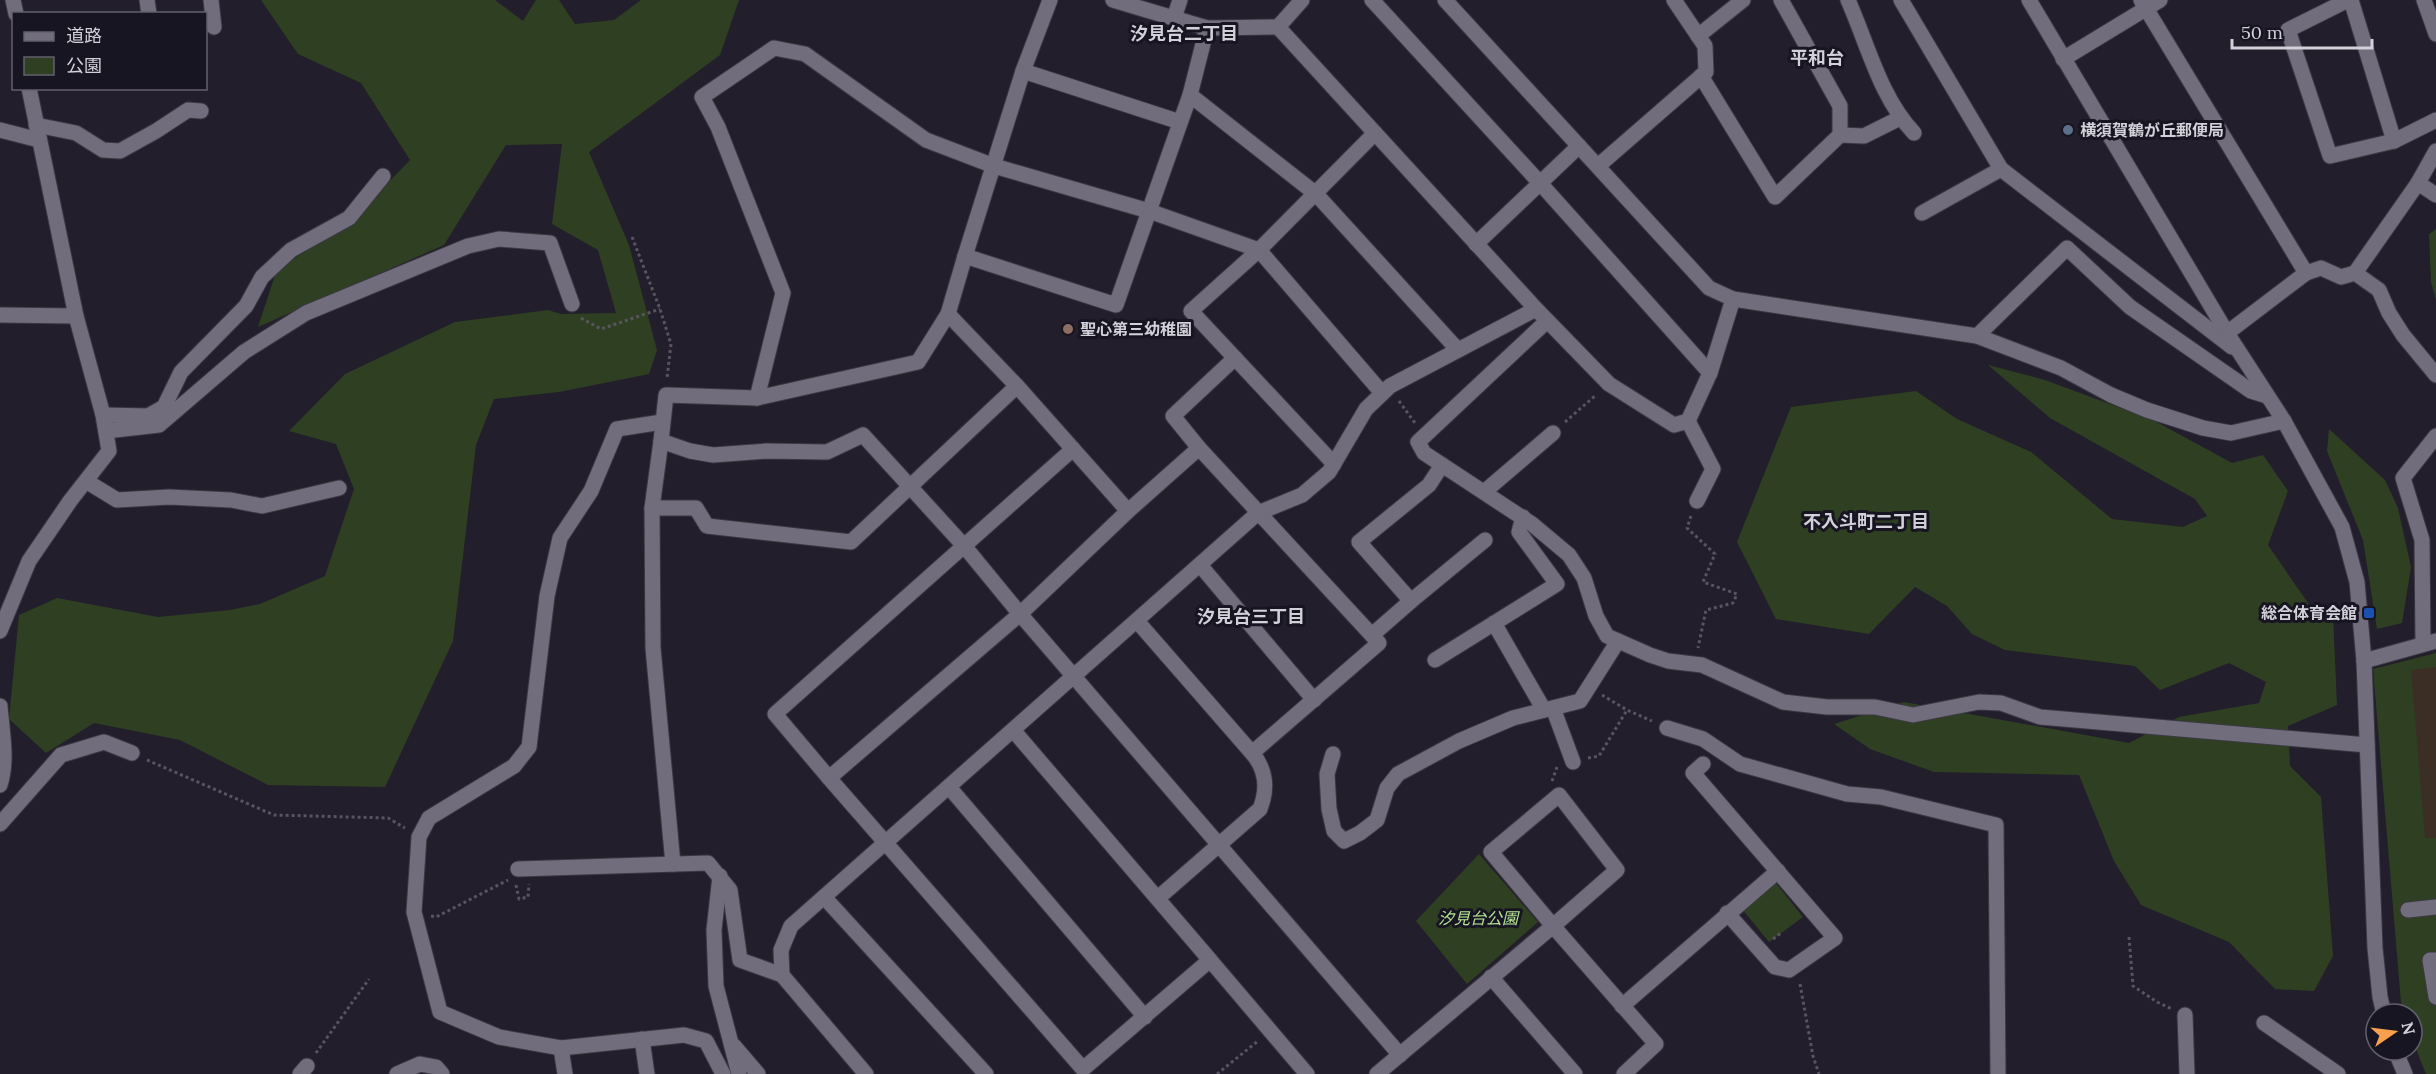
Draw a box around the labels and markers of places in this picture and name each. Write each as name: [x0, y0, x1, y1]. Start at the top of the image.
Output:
place label: 横須賀鶴が丘郵便局: [2080, 120, 2224, 140]
marker: 横須賀鶴が丘郵便局: [2061, 123, 2075, 137]
place label: 聖心第三幼稚園: [1080, 319, 1192, 339]
marker: 聖心第三幼稚園: [1061, 322, 1075, 336]
place label: 総合体育会館: [2261, 603, 2357, 623]
marker: 総合体育会館: [2362, 606, 2376, 620]

